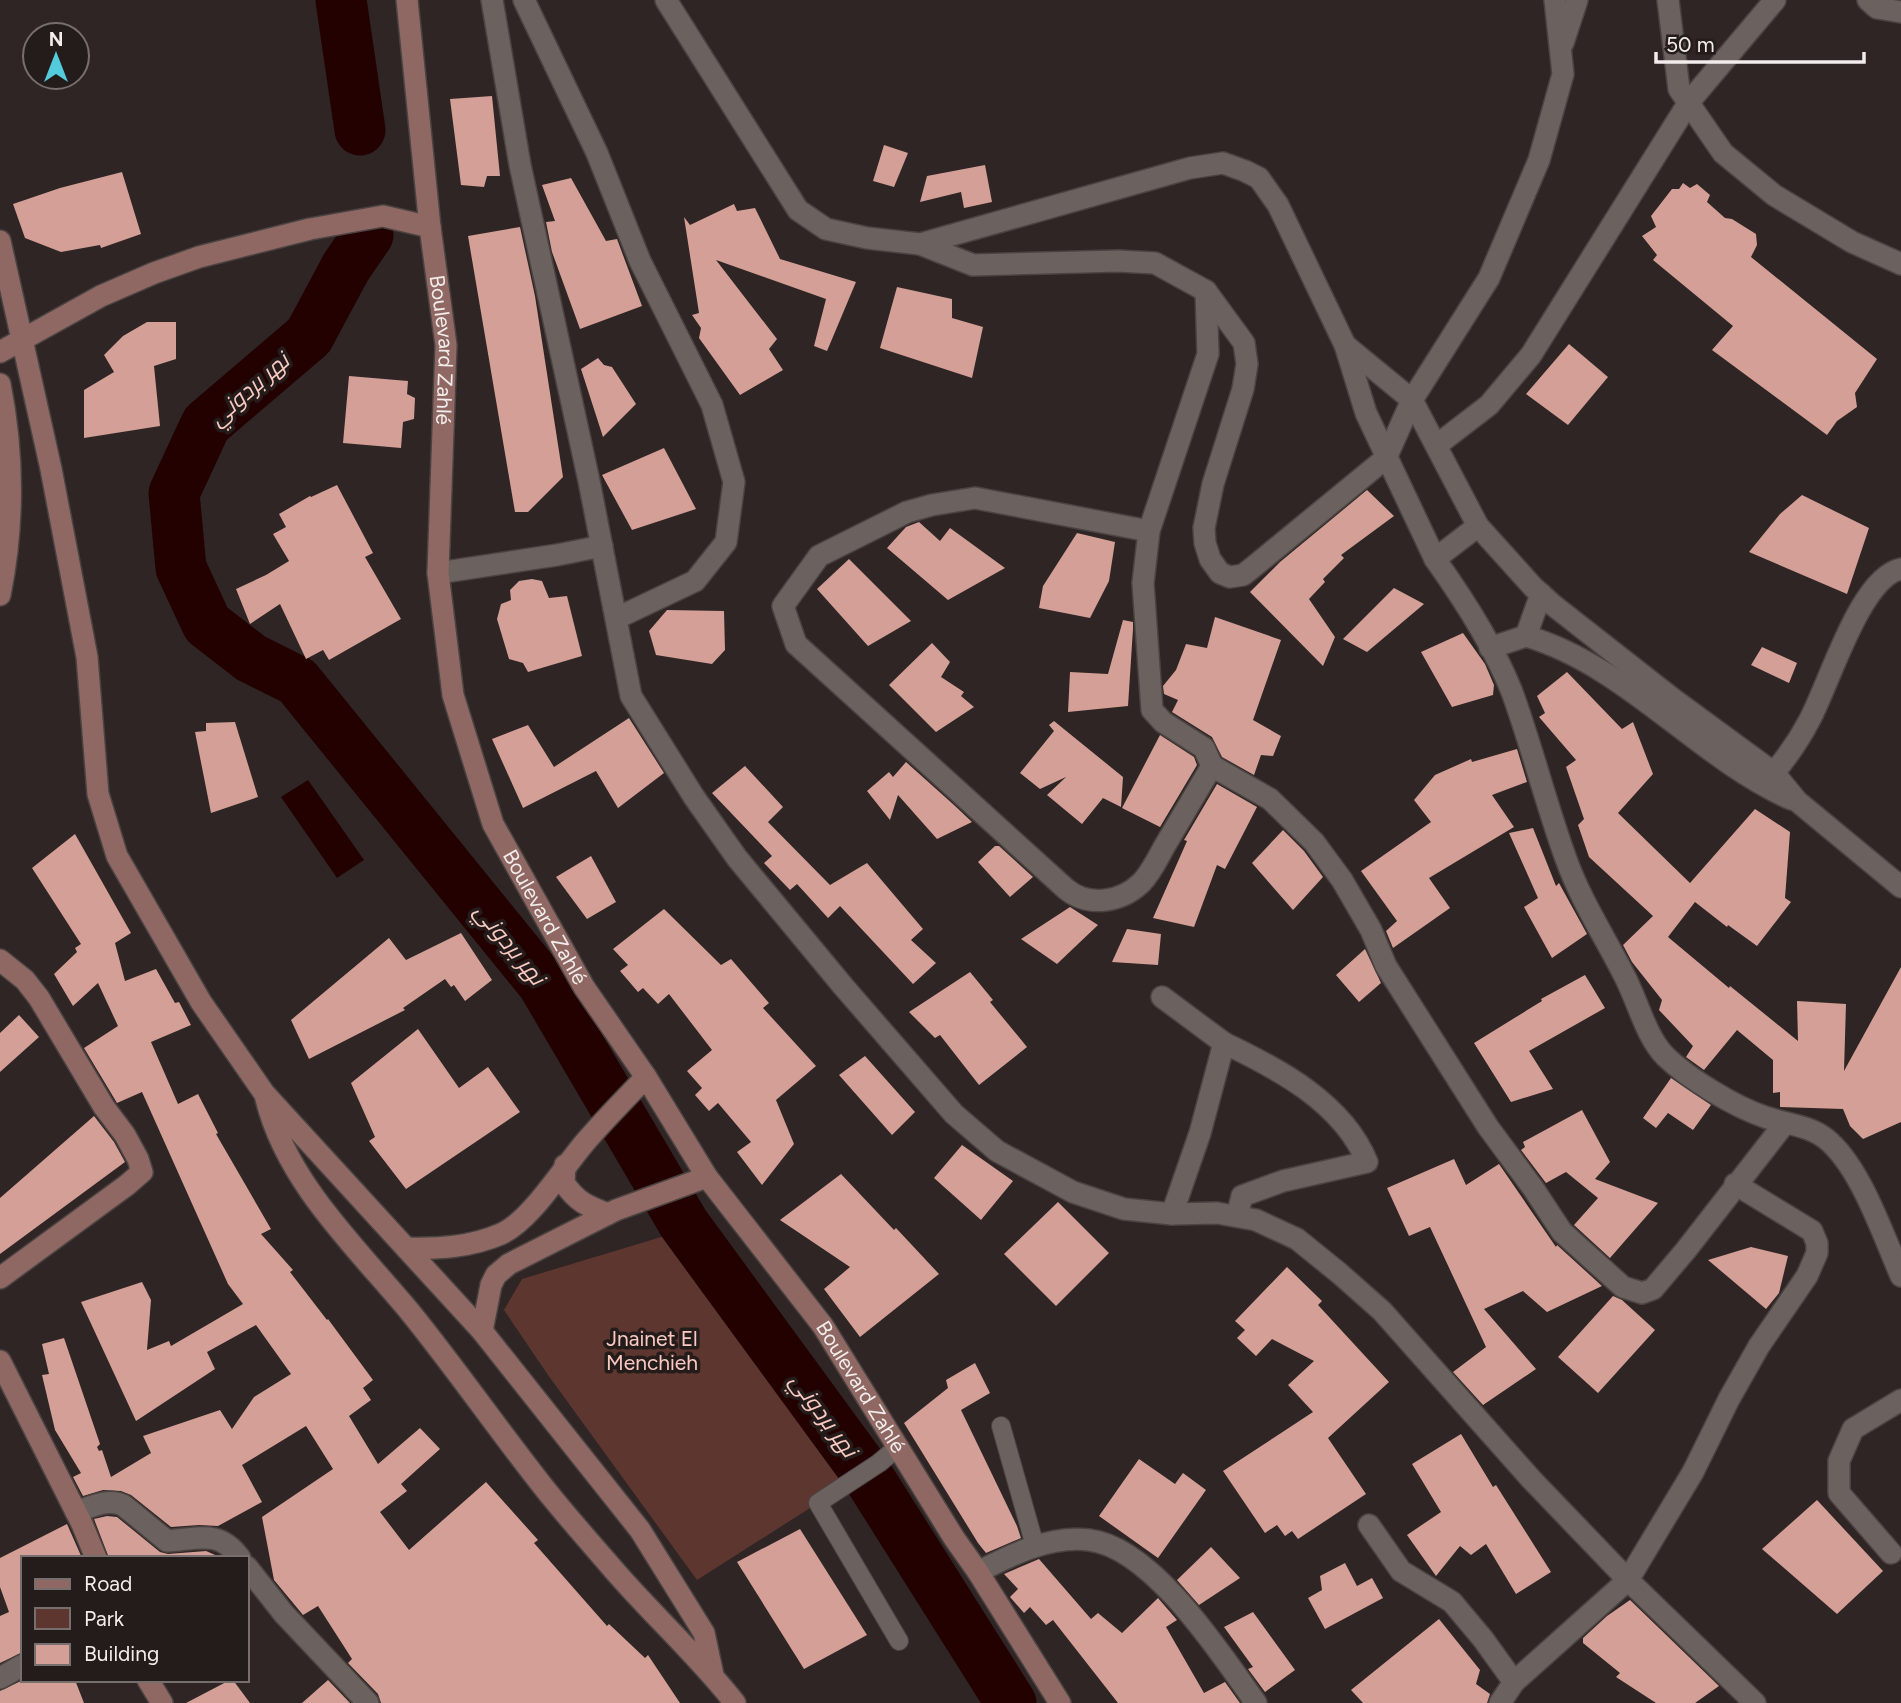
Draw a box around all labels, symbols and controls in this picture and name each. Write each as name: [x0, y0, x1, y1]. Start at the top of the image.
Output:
north arrow: [21, 21, 91, 91]
scale bar: [1656, 21, 1864, 65]
text: N: [49, 28, 63, 51]
text: 50 m: [1666, 32, 1715, 57]
street label: Boulevard Zahlé: [425, 273, 459, 425]
water label: نهر بردوني: [203, 345, 300, 434]
street label: Boulevard Zahlé: [498, 845, 593, 989]
water label: نهر بردوني: [465, 897, 553, 995]
street label: Boulevard Zahlé: [811, 1316, 911, 1457]
park label: Jnainet El Menchieh: [606, 1326, 698, 1375]
water label: نهر بردوني: [781, 1368, 866, 1467]
legend: [21, 1556, 248, 1682]
text: Road: [84, 1571, 132, 1596]
text: Park: [84, 1606, 125, 1631]
text: Building: [84, 1641, 159, 1666]

